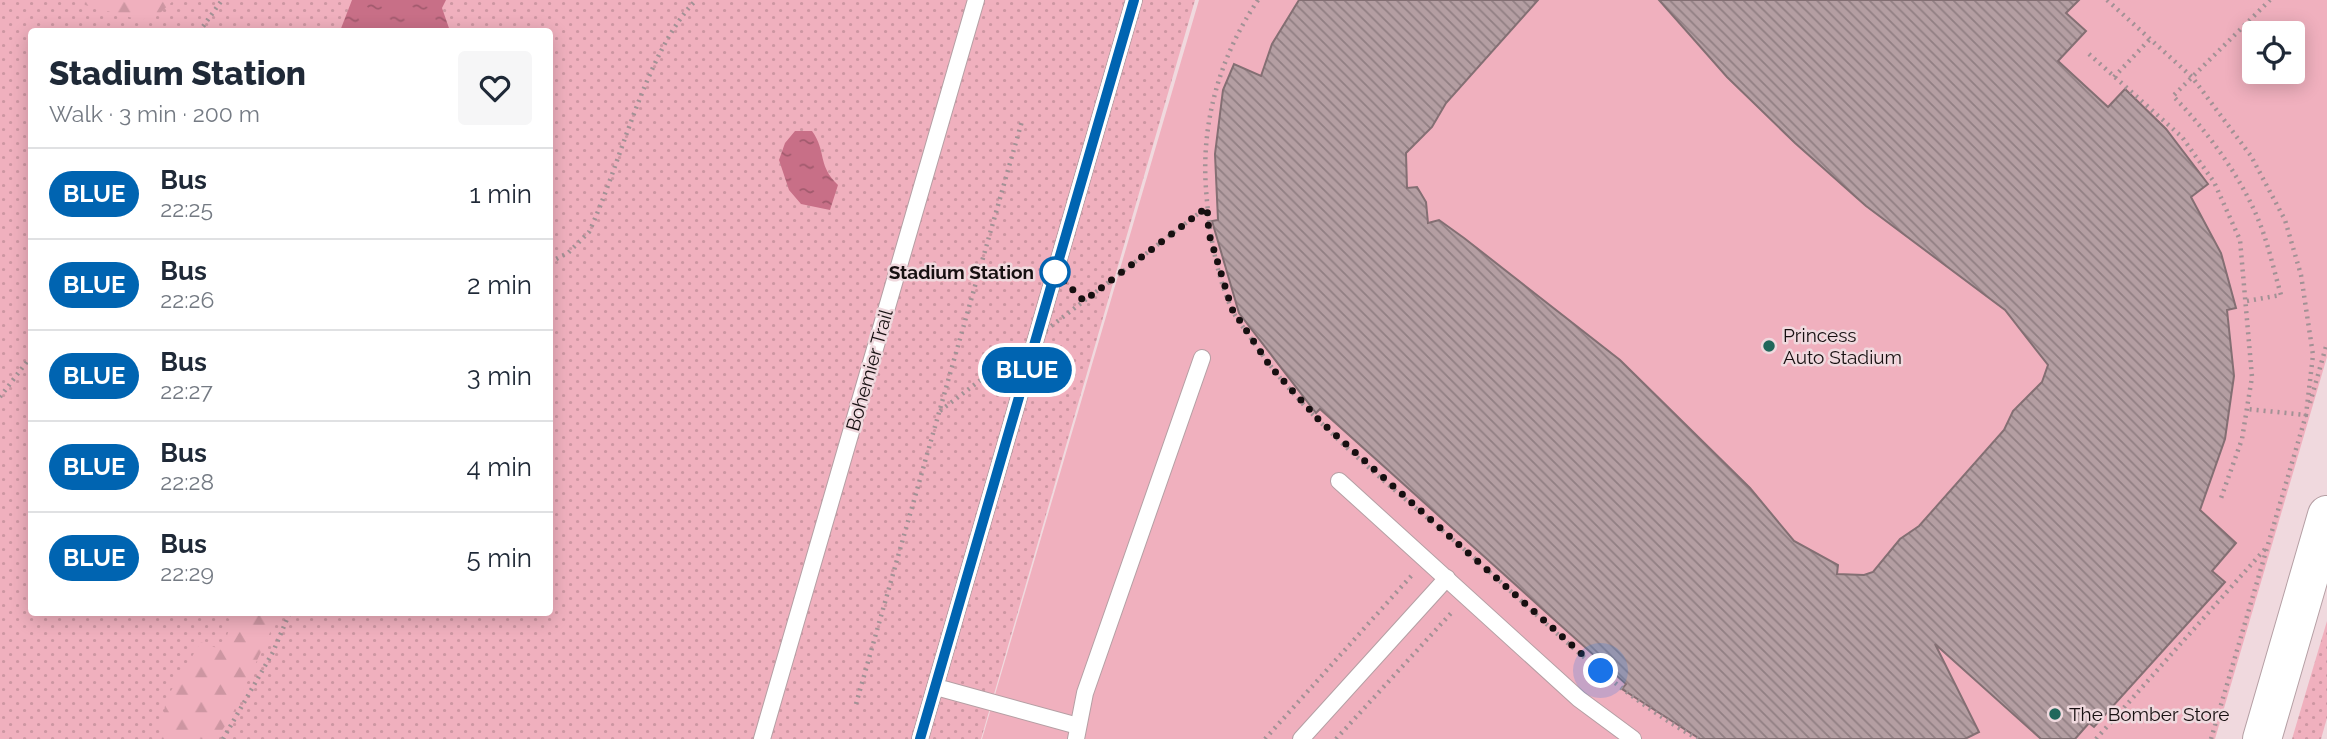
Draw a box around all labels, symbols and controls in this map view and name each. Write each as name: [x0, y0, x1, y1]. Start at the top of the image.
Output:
map controls: [2242, 21, 2305, 84]
button: locate: [2242, 21, 2305, 84]
button: heart: [458, 51, 532, 125]
text: Stadium Station: [49, 54, 306, 93]
text: Walk · 3 min · 200 m: [49, 100, 260, 127]
text: Bus: [160, 165, 207, 195]
text: BLUE: [63, 179, 125, 208]
text: 1 min: [470, 179, 532, 209]
text: 22:25: [160, 195, 213, 222]
text: Bus: [160, 256, 207, 286]
marker: Stadium Station: [1040, 257, 1070, 287]
place label: Stadium Station: [889, 261, 1034, 283]
text: BLUE: [63, 270, 125, 299]
text: 2 min: [467, 270, 532, 300]
text: 22:26: [160, 286, 214, 313]
street label: Bohemier Trail: [841, 306, 897, 433]
place label: Princess Auto Stadium: [1783, 324, 1902, 368]
marker: Princess Auto Stadium: [1761, 338, 1777, 354]
text: Bus: [160, 347, 207, 377]
line badge: BLUE: [978, 347, 1076, 393]
text: BLUE: [996, 355, 1058, 384]
text: BLUE: [63, 361, 125, 390]
text: 3 min: [467, 361, 532, 391]
text: 22:27: [160, 377, 213, 404]
text: Bus: [160, 438, 207, 468]
text: BLUE: [63, 452, 125, 481]
text: 4 min: [466, 452, 532, 482]
text: 22:28: [160, 468, 214, 495]
text: Bus: [160, 529, 207, 559]
text: BLUE: [63, 543, 125, 572]
text: 5 min: [466, 543, 532, 573]
text: 22:29: [160, 559, 214, 586]
your location: [1583, 653, 1618, 688]
place label: The Bomber Store: [2069, 703, 2229, 725]
marker: The Bomber Store: [2047, 706, 2063, 722]

